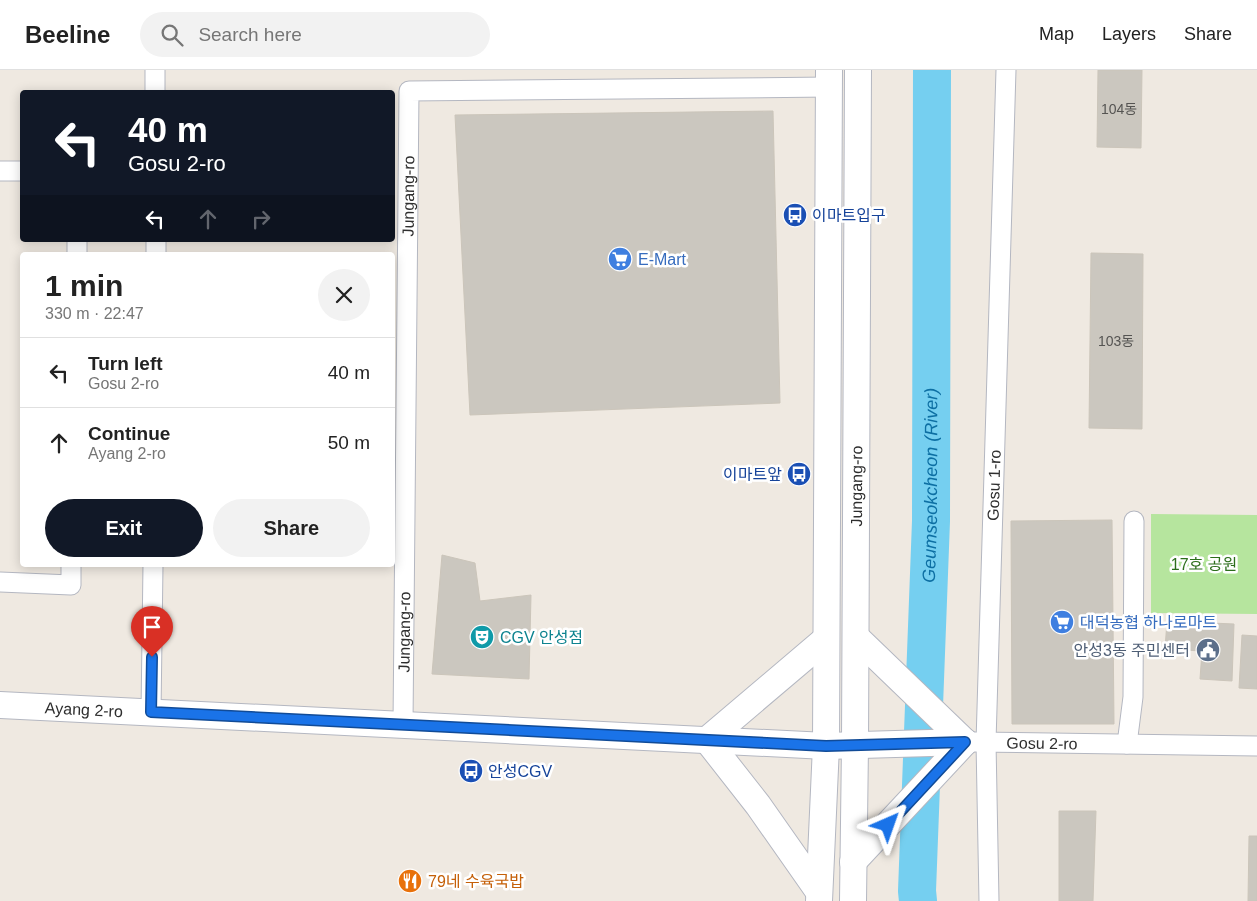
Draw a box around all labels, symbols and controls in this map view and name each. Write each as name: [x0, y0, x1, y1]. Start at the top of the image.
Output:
search box: [140, 12, 490, 57]
text: Beeline: [25, 21, 110, 48]
icon: search: [158, 21, 186, 49]
text: Search here: [198, 24, 302, 45]
text: Map: [1039, 24, 1074, 44]
text: Layers: [1102, 24, 1156, 44]
text: Share: [1184, 24, 1232, 44]
house number: 104동: [1101, 101, 1137, 117]
icon: left: [45, 110, 110, 175]
text: 40 m: [128, 110, 208, 149]
text: Gosu 2-ro: [128, 151, 226, 176]
street label: Jungang-ro: [399, 155, 417, 237]
bus stop icon: 이마트입구: [782, 202, 808, 228]
icon: left: [141, 205, 169, 233]
icon: ahead: [194, 205, 222, 233]
icon: right: [247, 205, 275, 233]
place label: 이마트입구: [812, 207, 886, 224]
supermarket icon: E-Mart: [607, 246, 633, 272]
place label: E-Mart: [638, 251, 687, 268]
text: 1 min: [45, 269, 123, 302]
button: close: [318, 269, 370, 321]
text: 330 m · 22:47: [45, 305, 144, 322]
house number: 103동: [1098, 333, 1134, 349]
text: Turn left: [88, 353, 163, 374]
icon: left: [45, 359, 73, 387]
text: 40 m: [328, 362, 370, 383]
text: Gosu 2-ro: [88, 375, 159, 392]
water label: Geumseokcheon (River): [919, 388, 941, 583]
text: Continue: [88, 423, 170, 444]
icon: ahead: [45, 429, 73, 457]
text: 50 m: [328, 432, 370, 453]
text: Ayang 2-ro: [88, 445, 166, 462]
street label: Jungang-ro: [847, 445, 865, 527]
street label: Gosu 1-ro: [984, 449, 1003, 521]
bus stop icon: 이마트앞: [786, 461, 812, 487]
place label: 이마트앞: [723, 466, 782, 483]
button: Exit: [45, 499, 203, 557]
button: Share: [213, 499, 370, 557]
park label: 17호 공원: [1171, 556, 1237, 573]
street label: Jungang-ro: [395, 591, 413, 673]
pin: [131, 606, 173, 657]
supermarket icon: 대덕농협 하나로마트: [1049, 609, 1075, 635]
icon: arrive: [138, 613, 166, 641]
place label: 대덕농협 하나로마트: [1080, 614, 1217, 631]
theatre icon: CGV 안성점: [469, 624, 495, 650]
place label: CGV 안성점: [500, 629, 583, 646]
public building icon: 안성3동 주민센터: [1195, 637, 1221, 663]
place label: 안성3동 주민센터: [1074, 642, 1190, 659]
street label: Ayang 2-ro: [45, 699, 123, 720]
street label: Gosu 2-ro: [1006, 734, 1078, 752]
bus stop icon: 안성CGV: [458, 758, 484, 784]
place label: 안성CGV: [488, 763, 552, 780]
position arrow: [861, 798, 913, 850]
restaurant icon: 79네 수육국밥: [397, 868, 423, 894]
place label: 79네 수육국밥: [428, 873, 524, 890]

